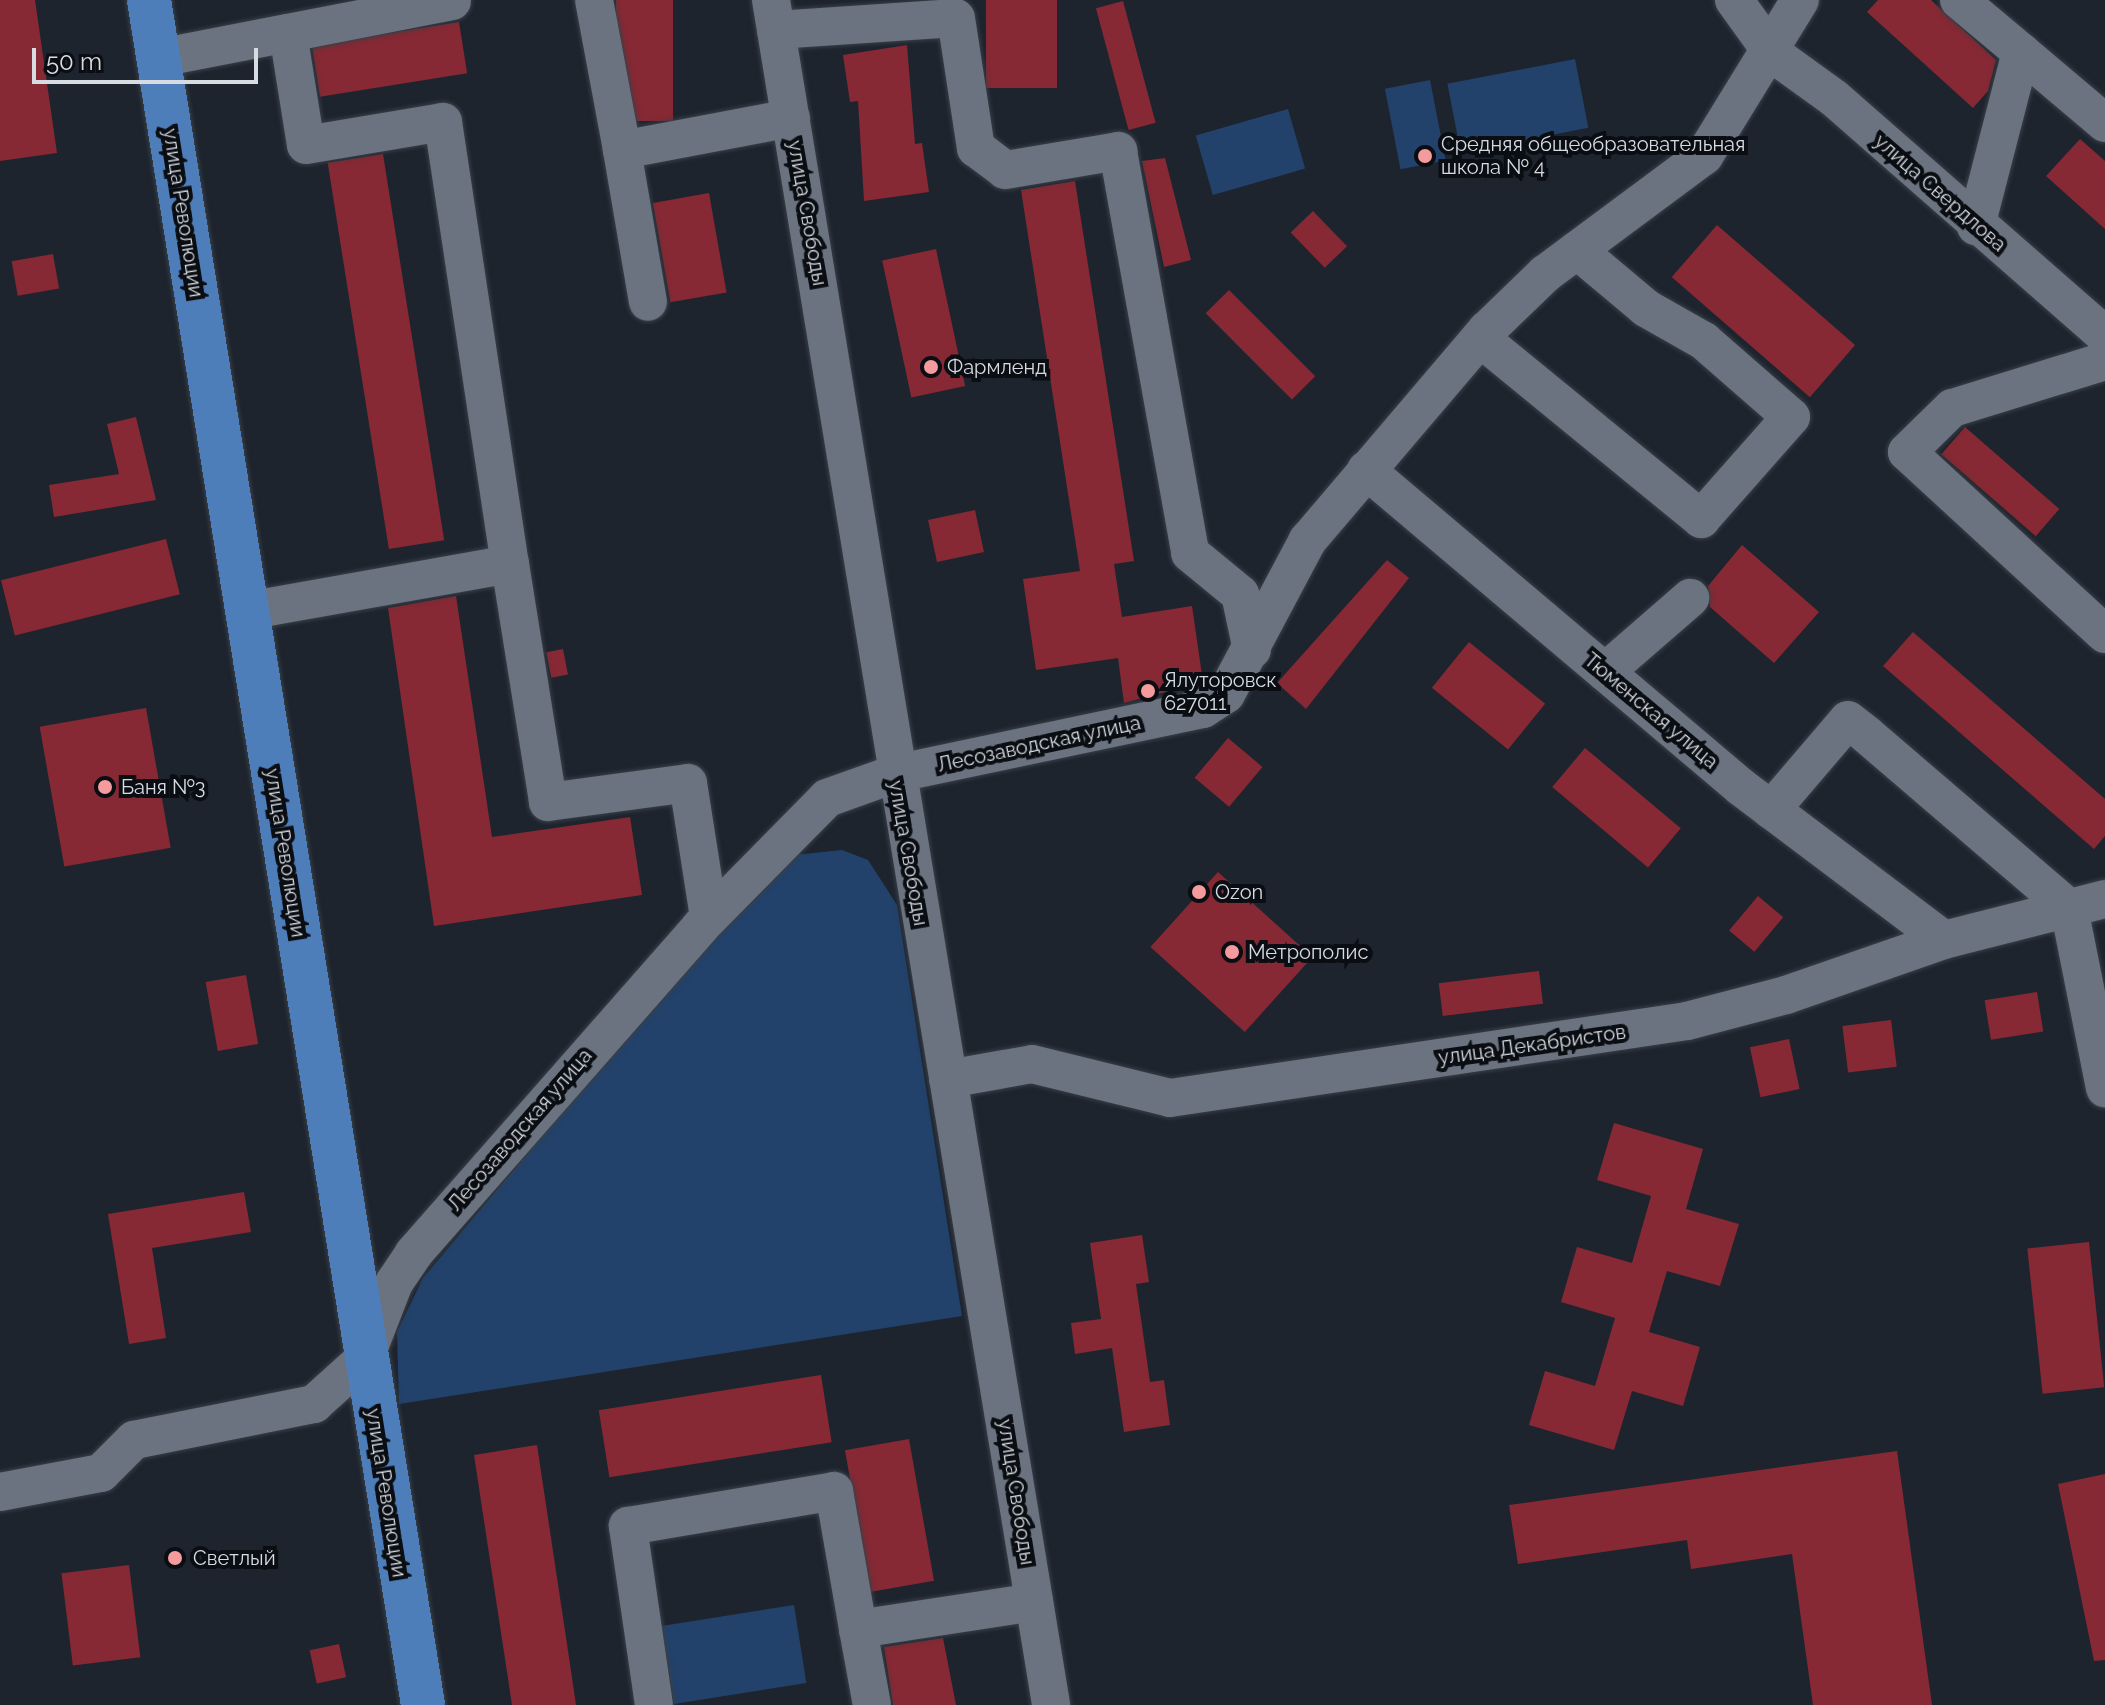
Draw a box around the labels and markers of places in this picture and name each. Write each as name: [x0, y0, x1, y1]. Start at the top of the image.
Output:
place label: Средняя общеобразовательная школа № 4: [1441, 132, 1745, 179]
marker: Средняя общеобразовательная школа № 4: [1416, 147, 1434, 165]
place label: Фармленд: [947, 355, 1047, 379]
marker: Фармленд: [922, 358, 940, 376]
place label: Ялуторовск 627011: [1164, 668, 1277, 715]
marker: Ялуторовск 627011: [1139, 682, 1157, 700]
place label: Баня №3: [121, 775, 206, 799]
marker: Баня №3: [96, 778, 114, 796]
place label: Ozon: [1215, 880, 1263, 904]
marker: Ozon: [1190, 883, 1208, 901]
place label: Метрополис: [1248, 940, 1368, 964]
marker: Метрополис: [1223, 943, 1241, 961]
place label: Светлый: [193, 1546, 276, 1570]
marker: Светлый: [164, 1547, 186, 1569]

